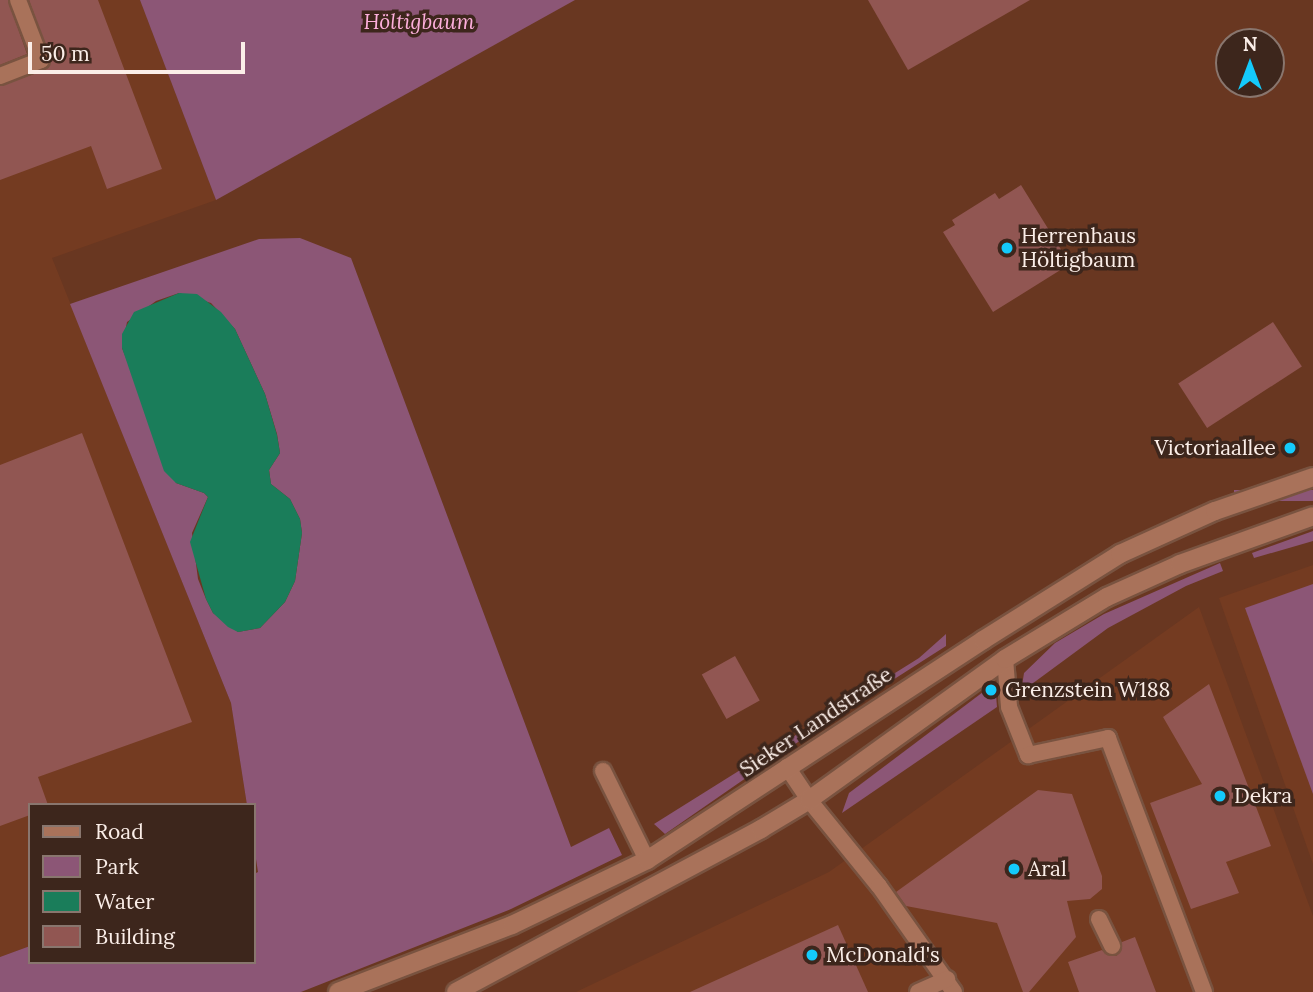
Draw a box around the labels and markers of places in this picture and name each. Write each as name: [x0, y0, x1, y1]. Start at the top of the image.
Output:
place label: Herrenhaus Höltigbaum: [1021, 223, 1136, 273]
marker: Herrenhaus Höltigbaum: [999, 240, 1015, 256]
place label: Victoriaallee: [1154, 435, 1276, 461]
marker: Victoriaallee: [1282, 440, 1298, 456]
place label: Grenzstein W188: [1005, 677, 1170, 703]
marker: Grenzstein W188: [983, 682, 999, 698]
place label: Dekra: [1234, 783, 1292, 809]
marker: Dekra: [1212, 788, 1228, 804]
place label: Aral: [1028, 856, 1067, 882]
marker: Aral: [1006, 861, 1022, 877]
place label: McDonald's: [826, 942, 940, 968]
marker: McDonald's: [804, 947, 820, 963]

